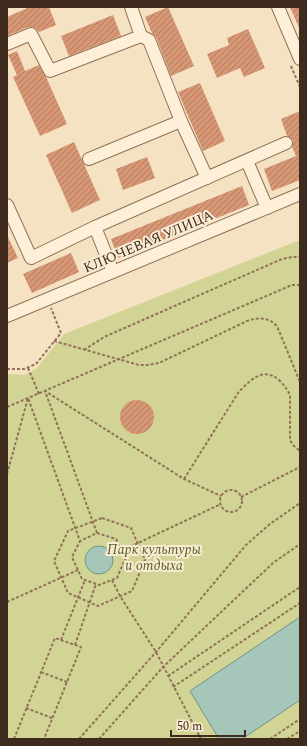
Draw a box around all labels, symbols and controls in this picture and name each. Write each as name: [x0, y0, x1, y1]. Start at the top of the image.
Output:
street label: КЛЮЧЕВАЯ УЛИЦА: [80, 204, 217, 278]
park label: Парк культуры и отдыха: [107, 539, 202, 576]
scale bar: [171, 712, 245, 738]
text: 50 m: [177, 717, 202, 736]

